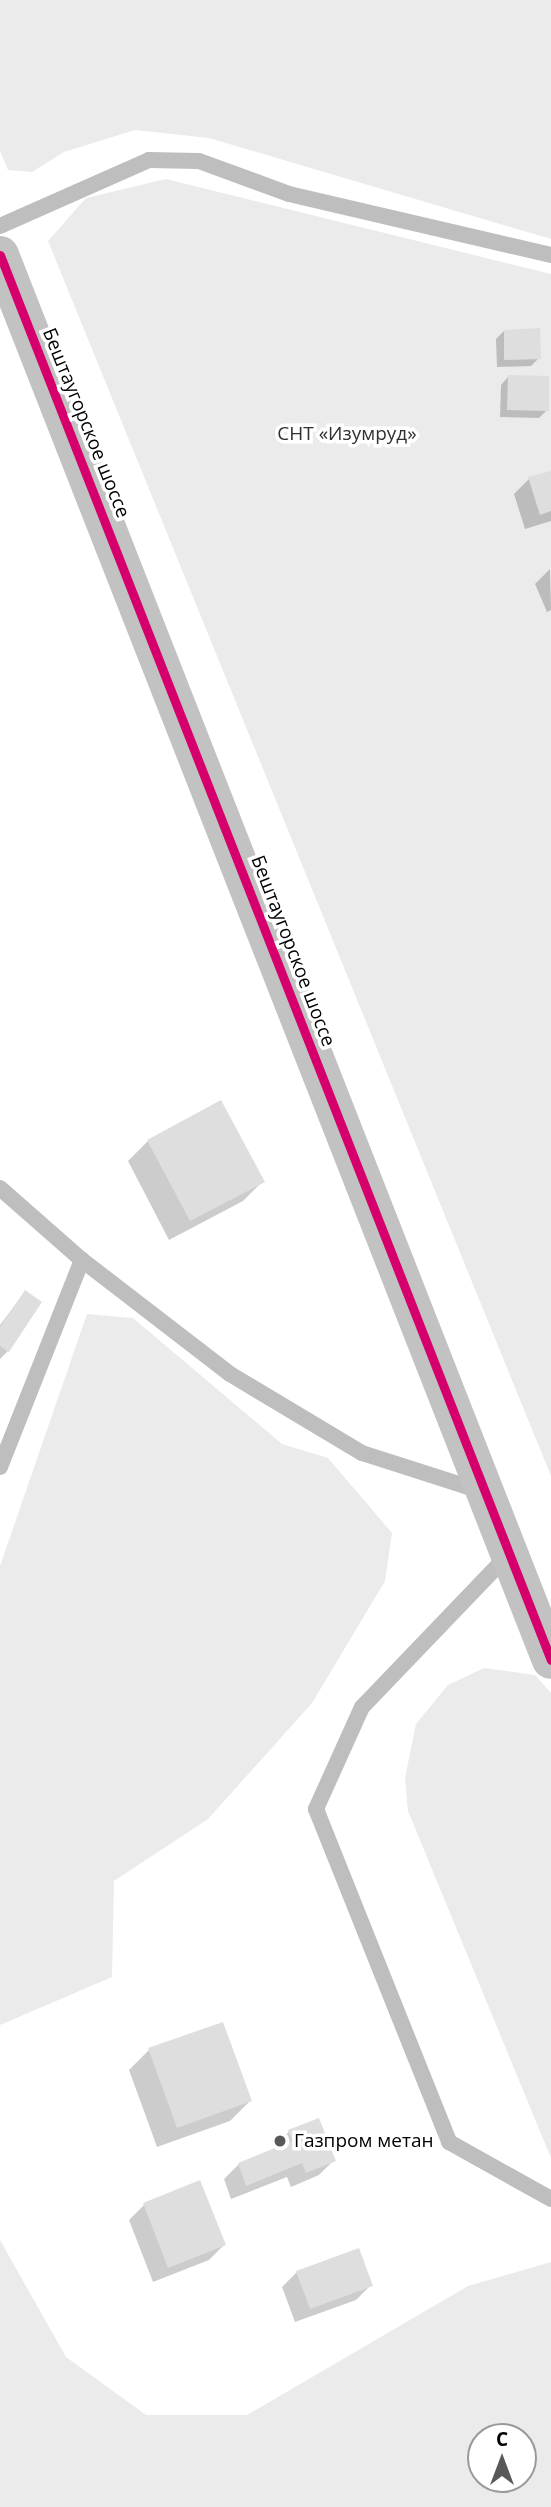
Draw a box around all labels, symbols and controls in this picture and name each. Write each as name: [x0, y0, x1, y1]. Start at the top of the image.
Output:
street label: Бештаугорское шоссе: [37, 325, 135, 521]
park label: СНТ «Изумруд»: [277, 423, 417, 445]
street label: Бештаугорское шоссе: [246, 852, 340, 1050]
place label: Газпром метан: [294, 2130, 433, 2152]
marker: Газпром метан: [272, 2133, 288, 2149]
north arrow: [467, 2423, 537, 2493]
text: С: [496, 2426, 508, 2452]

